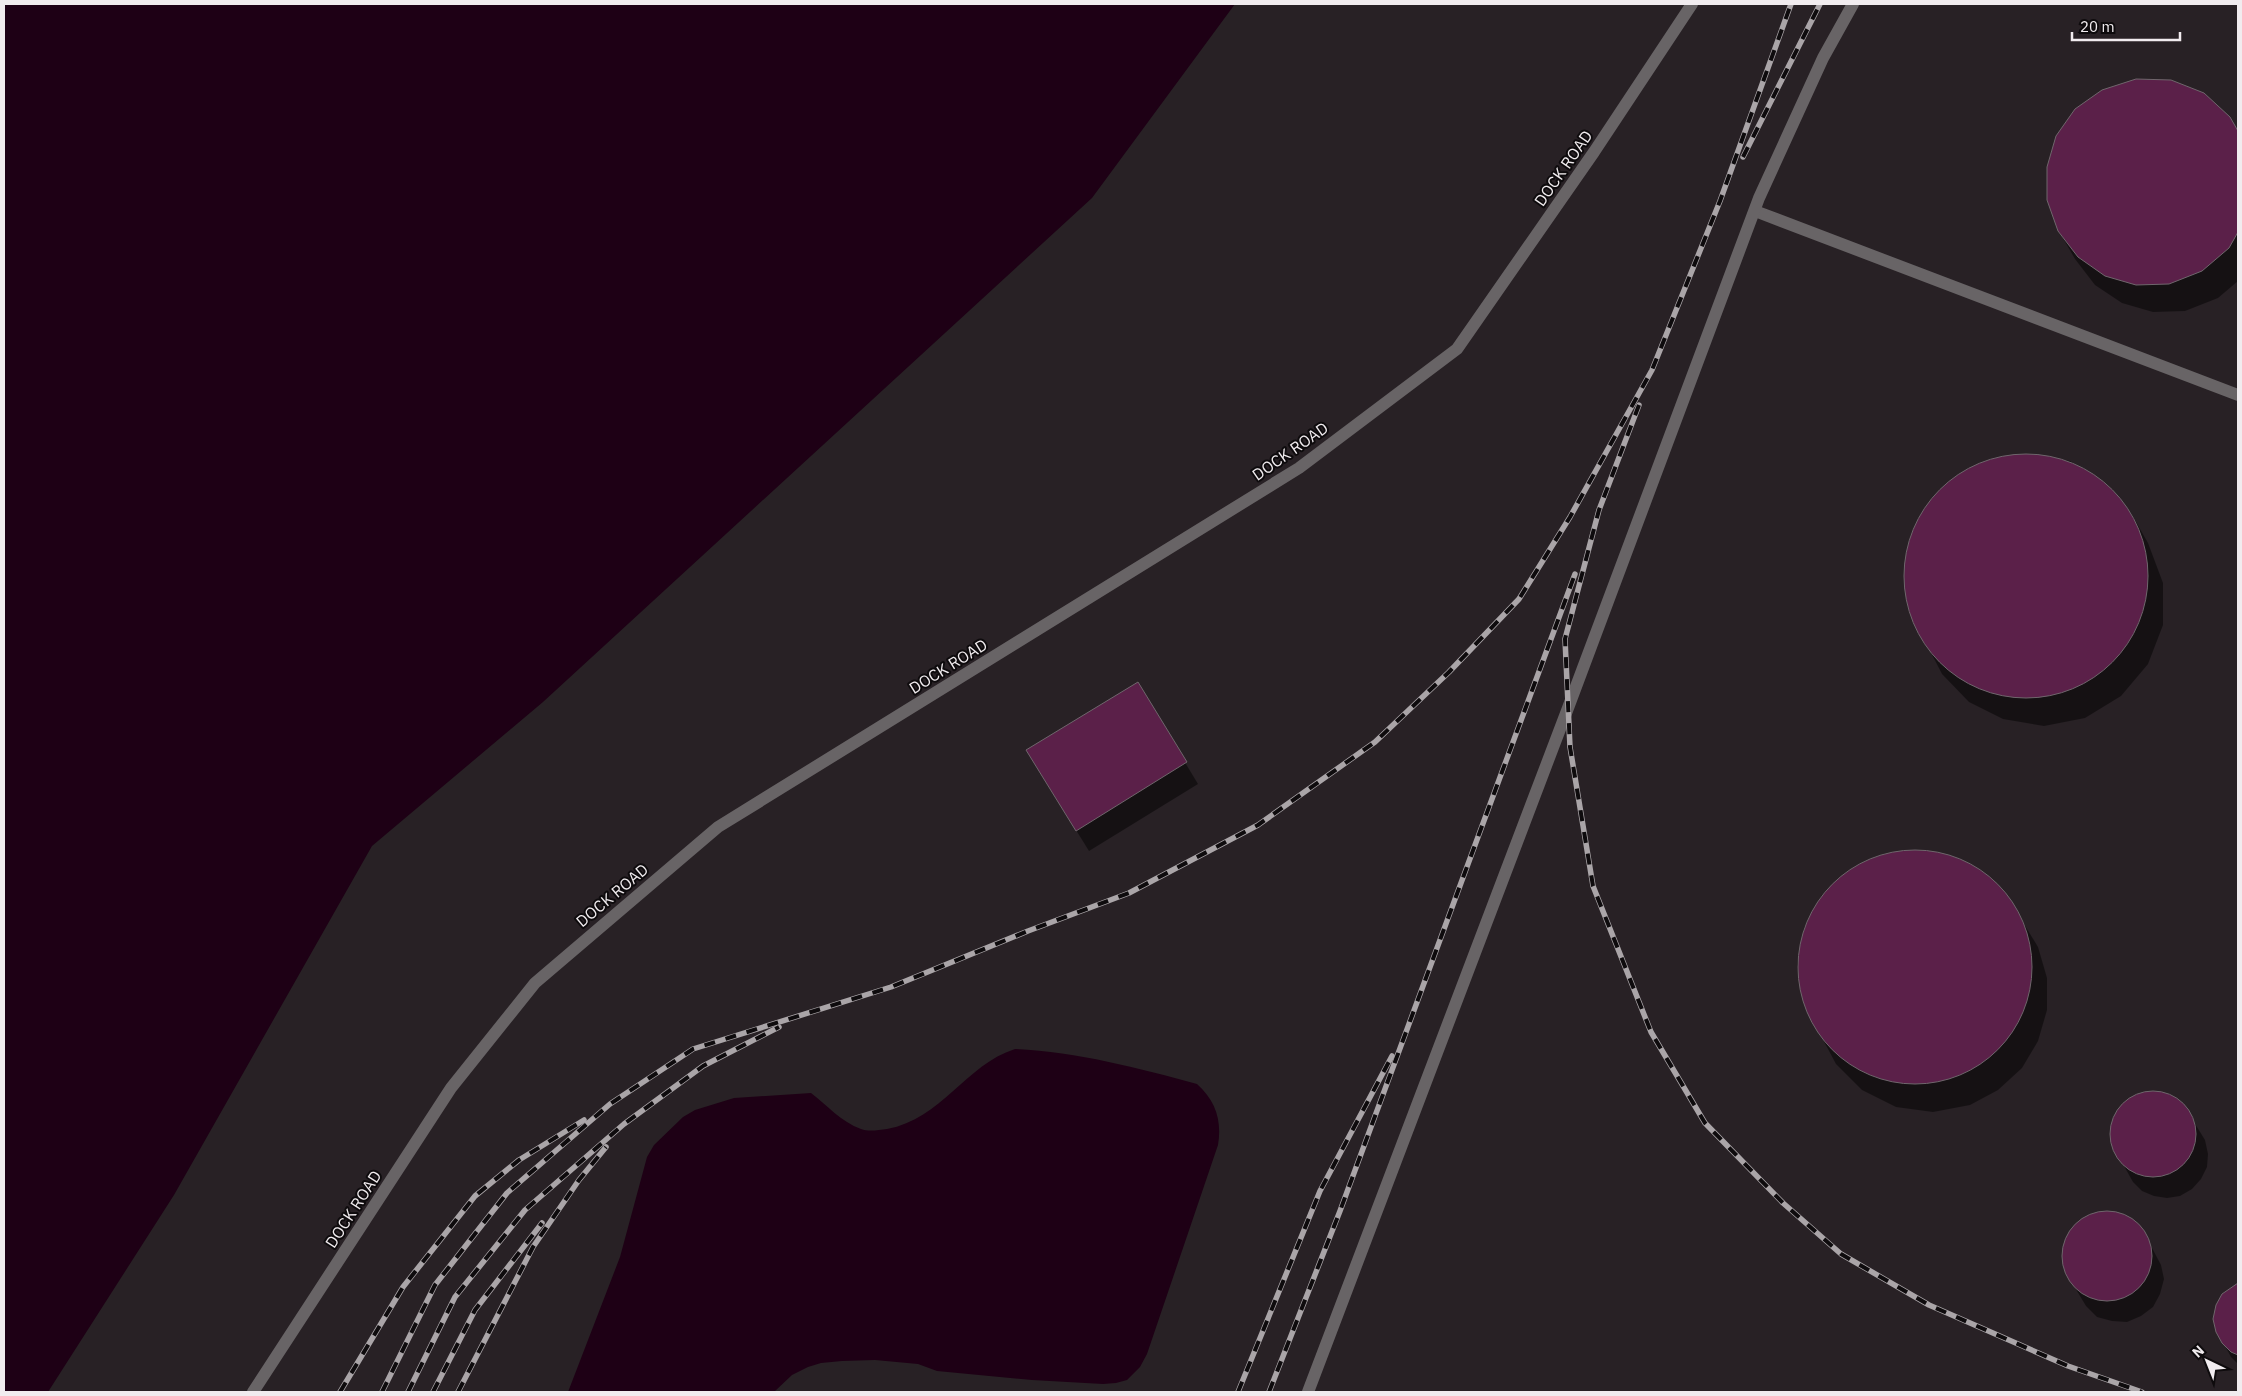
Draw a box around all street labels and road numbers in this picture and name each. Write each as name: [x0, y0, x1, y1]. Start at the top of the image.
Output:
street label: DOCK ROAD: [1530, 126, 1596, 210]
street label: DOCK ROAD: [1248, 418, 1332, 484]
street label: DOCK ROAD: [905, 634, 991, 698]
street label: DOCK ROAD: [572, 859, 652, 931]
street label: DOCK ROAD: [321, 1167, 385, 1251]

